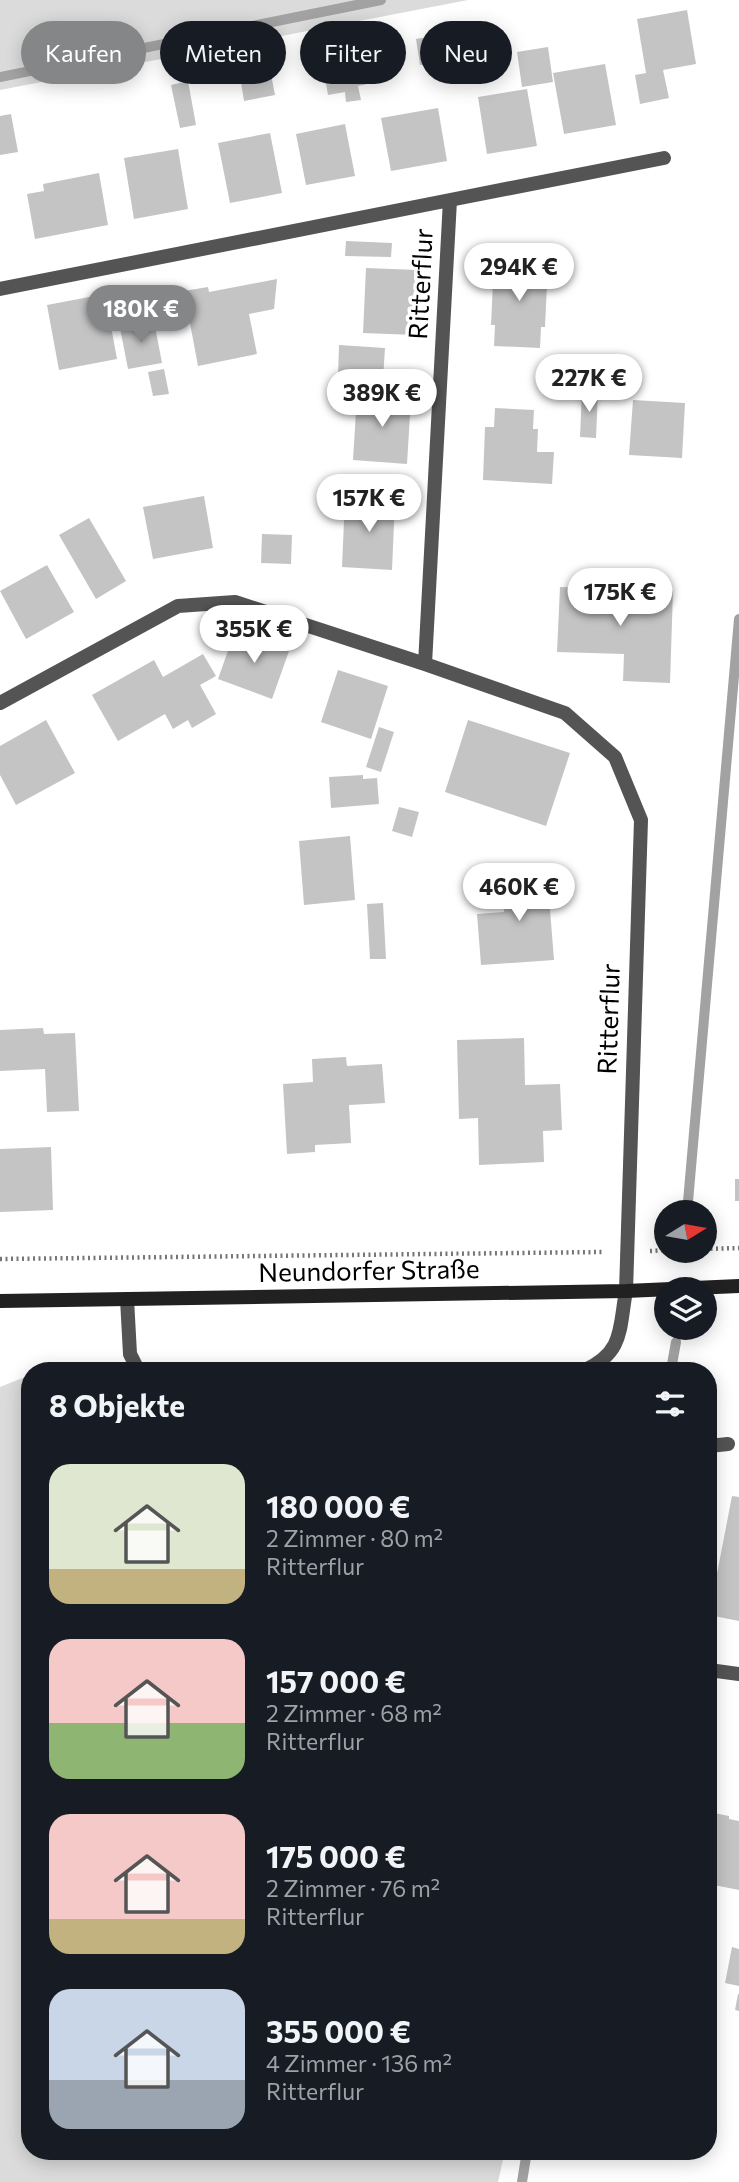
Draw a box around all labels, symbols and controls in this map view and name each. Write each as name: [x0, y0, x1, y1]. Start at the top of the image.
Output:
chip: Kaufen: [21, 21, 146, 84]
chip: Mieten: [160, 21, 286, 84]
chip: Filter: [300, 21, 406, 84]
chip: Neu: [420, 21, 512, 84]
street label: Ritterflur: [401, 228, 438, 340]
pin: 294K €: [462, 244, 576, 303]
text: 294K €: [480, 252, 558, 280]
pin: 180K €: [84, 286, 198, 345]
text: 180K €: [103, 294, 179, 322]
pin: 227K €: [532, 354, 646, 414]
text: 227K €: [551, 363, 627, 391]
pin: 389K €: [325, 370, 439, 429]
text: 389K €: [343, 378, 421, 406]
pin: 157K €: [312, 475, 426, 534]
text: 157K €: [332, 483, 406, 511]
pin: 175K €: [563, 568, 677, 628]
text: 175K €: [584, 577, 656, 605]
pin: 355K €: [197, 606, 311, 665]
text: 355K €: [216, 614, 292, 642]
pin: 460K €: [462, 864, 576, 923]
text: 460K €: [479, 872, 559, 900]
street label: Ritterflur: [590, 963, 625, 1075]
north arrow: [654, 1200, 718, 1264]
map controls: [654, 1200, 717, 1340]
street label: Neundorfer Straße: [258, 1252, 480, 1287]
button: layers: [654, 1277, 717, 1340]
icon: filters: [651, 1385, 689, 1423]
text: 8 Objekte: [49, 1386, 185, 1423]
text: 180 000 €: [266, 1487, 410, 1524]
icon: home: [105, 1492, 189, 1576]
text: 2 Zimmer · 80 m²: [266, 1524, 443, 1552]
text: Ritterflur: [266, 1552, 364, 1580]
text: 157 000 €: [266, 1662, 406, 1699]
icon: home: [105, 1667, 189, 1751]
text: 2 Zimmer · 68 m²: [266, 1699, 442, 1727]
text: Ritterflur: [266, 1727, 364, 1755]
text: 175 000 €: [266, 1837, 406, 1874]
icon: home: [105, 1842, 189, 1926]
text: 2 Zimmer · 76 m²: [266, 1874, 440, 1902]
text: Ritterflur: [266, 1902, 364, 1930]
text: 355 000 €: [266, 2012, 411, 2049]
icon: home: [105, 2017, 189, 2101]
text: 4 Zimmer · 136 m²: [266, 2049, 452, 2077]
text: Ritterflur: [266, 2077, 364, 2105]

